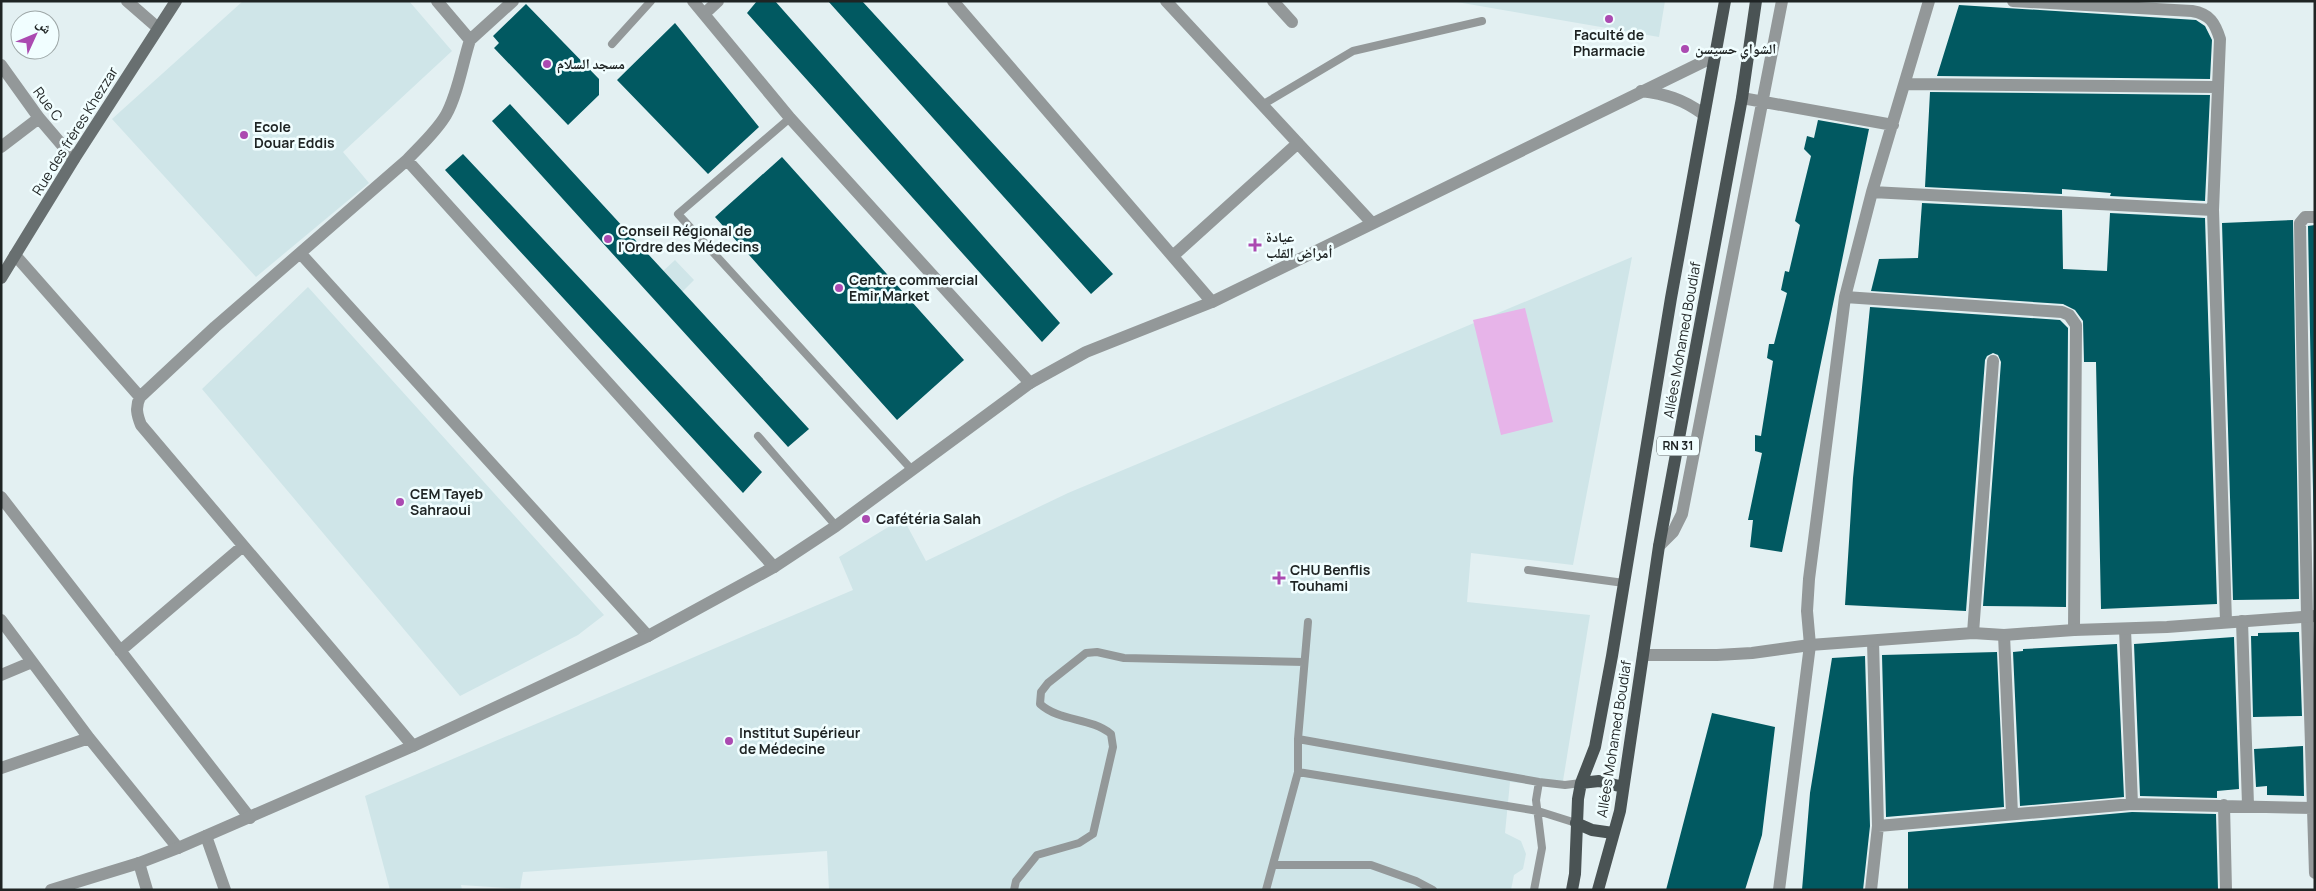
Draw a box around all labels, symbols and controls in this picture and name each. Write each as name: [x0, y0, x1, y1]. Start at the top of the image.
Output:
north arrow: [10, 10, 60, 60]
marker: Faculté de Pharmacie: [1603, 13, 1615, 25]
text: ش: [33, 14, 57, 38]
place label: Faculté de Pharmacie: [1573, 25, 1645, 60]
place label: الشواي حسيسن: [1695, 39, 1776, 60]
marker: الشواي حسيسن: [1679, 43, 1691, 55]
place label: مسجد السلام: [557, 54, 625, 74]
marker: مسجد السلام: [541, 58, 553, 70]
street label: Rue des frères Khezzar: [27, 63, 122, 199]
street label: Rue C: [29, 83, 67, 125]
place label: Ecole Douar Eddis: [254, 117, 335, 152]
marker: Ecole Douar Eddis: [238, 129, 250, 141]
place label: Conseil Régional de l'Ordre des Médecins: [618, 221, 760, 256]
place label: عيادة أمراض القلب: [1266, 227, 1332, 262]
marker: Conseil Régional de l'Ordre des Médecins: [602, 233, 614, 245]
marker: عيادة أمراض القلب: [1248, 238, 1262, 252]
street label: Allées Mohamed Boudiaf: [1658, 260, 1705, 420]
place label: Centre commercial Emir Market: [849, 270, 978, 305]
marker: Centre commercial Emir Market: [833, 282, 845, 294]
road number: RN 31: [1657, 436, 1699, 456]
place label: CEM Tayeb Sahraoui: [410, 484, 483, 519]
marker: CEM Tayeb Sahraoui: [394, 496, 406, 508]
place label: Cafétéria Salah: [876, 509, 981, 528]
marker: Cafétéria Salah: [860, 513, 872, 525]
place label: CHU Benflis Touhami: [1290, 560, 1371, 595]
marker: CHU Benflis Touhami: [1272, 571, 1286, 585]
street label: Allées Mohamed Boudiaf: [1592, 659, 1635, 819]
place label: Institut Supérieur de Médecine: [739, 723, 861, 758]
marker: Institut Supérieur de Médecine: [723, 735, 735, 747]

